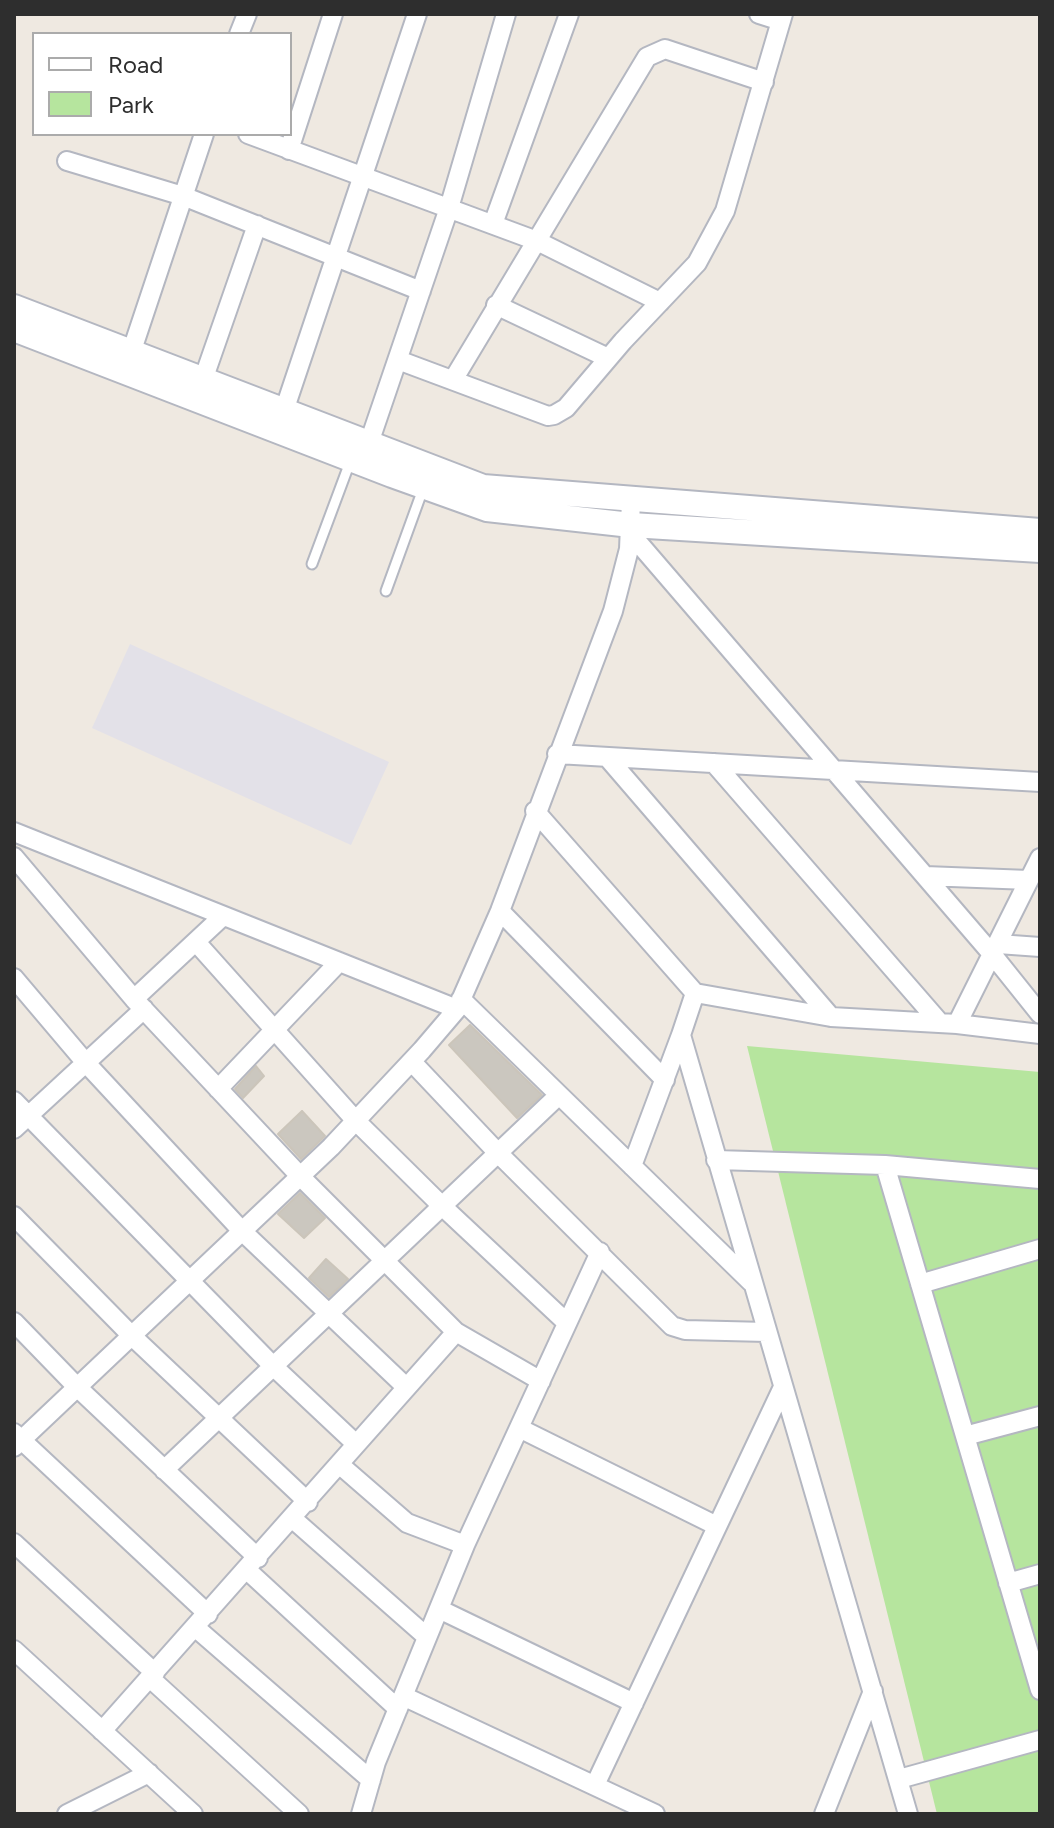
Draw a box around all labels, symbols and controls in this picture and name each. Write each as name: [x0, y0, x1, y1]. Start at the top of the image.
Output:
legend: [32, 32, 292, 136]
text: Road: [108, 50, 163, 79]
text: Park: [108, 90, 154, 119]

